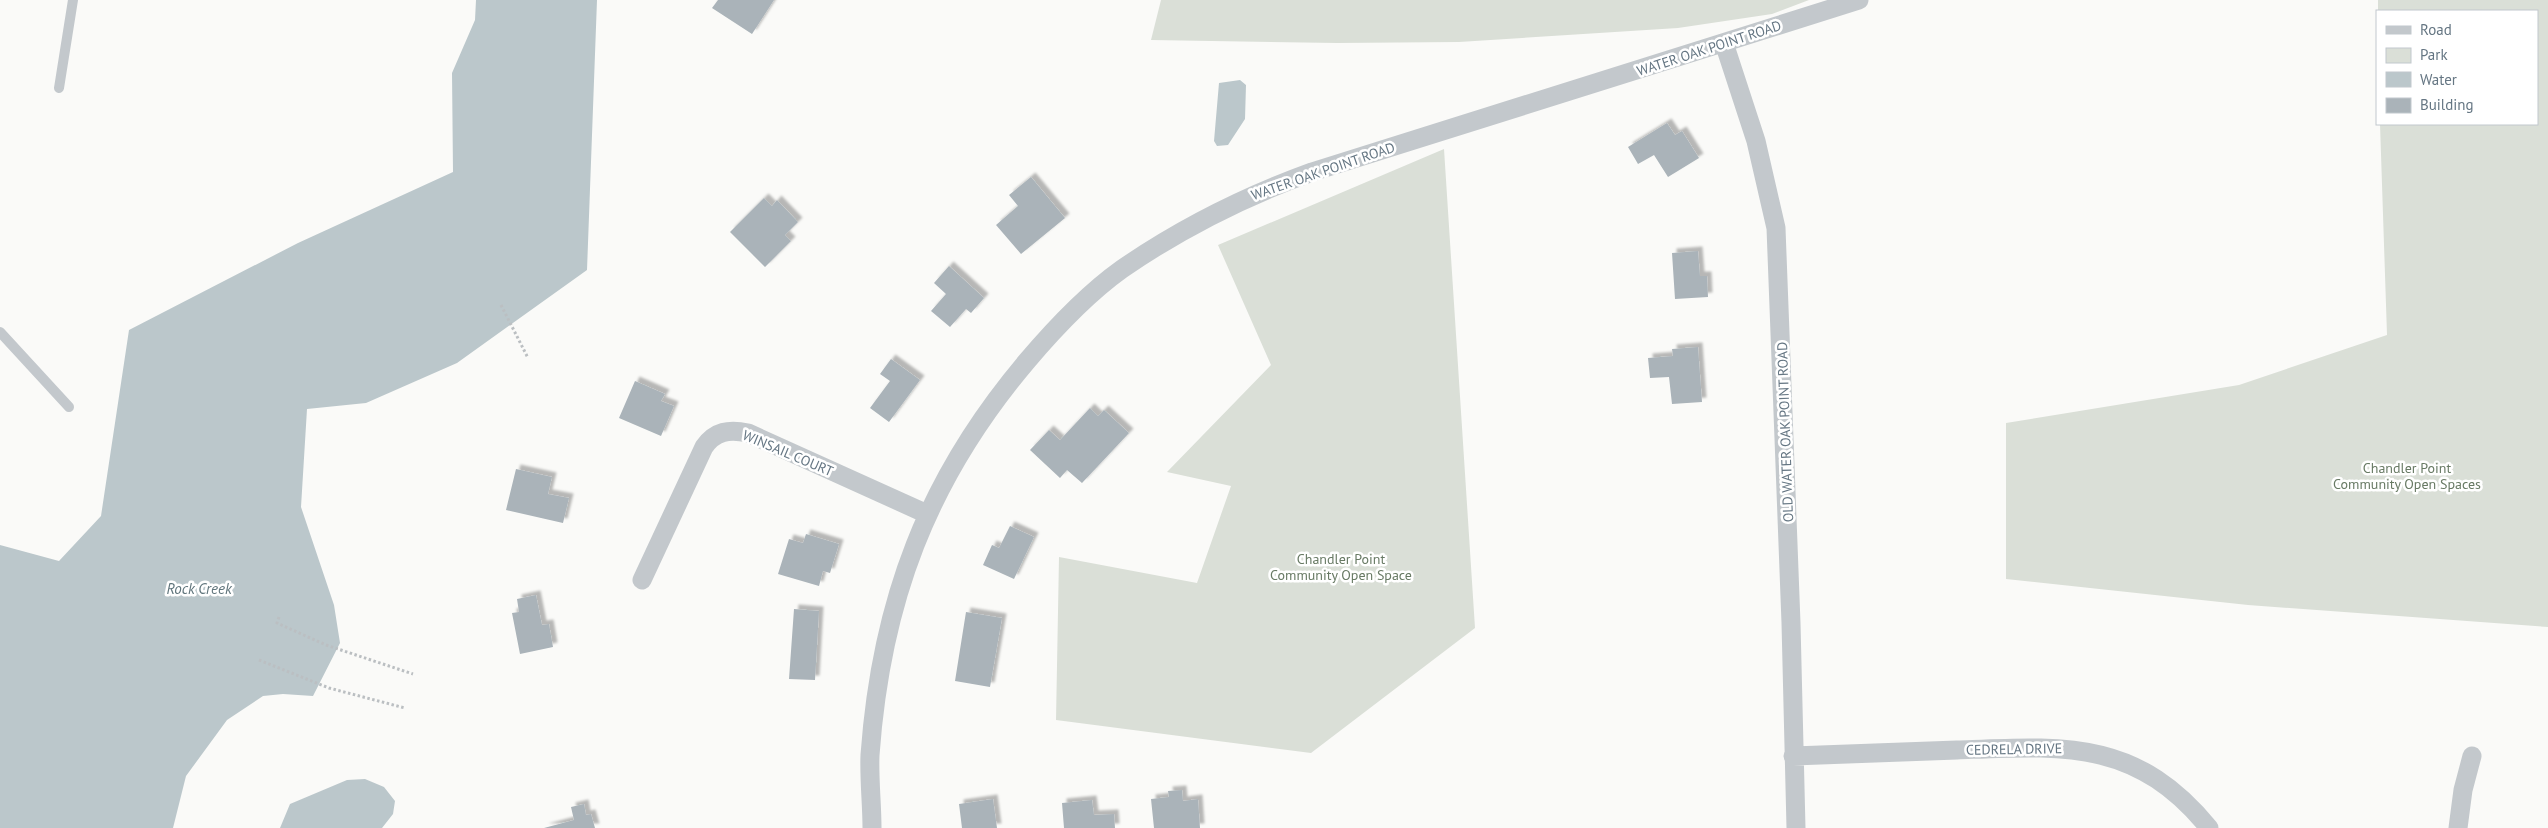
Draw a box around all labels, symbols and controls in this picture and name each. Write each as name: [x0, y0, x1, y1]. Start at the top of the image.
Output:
legend: [2376, 10, 2538, 125]
street label: WATER OAK POINT ROAD: [1634, 16, 1784, 80]
text: Road: [2420, 20, 2452, 39]
text: Park: [2420, 45, 2448, 64]
text: Water: [2420, 70, 2457, 89]
text: Building: [2420, 95, 2474, 114]
street label: WATER OAK POINT ROAD: [1249, 138, 1397, 204]
street label: OLD WATER OAK POINT ROAD: [1773, 342, 1797, 522]
street label: WINSAIL COURT: [740, 426, 836, 480]
park label: Chandler Point Community Open Spaces: [2333, 459, 2481, 493]
park label: Chandler Point Community Open Space: [1270, 550, 1412, 584]
water label: Rock Creek: [166, 579, 233, 598]
street label: CEDRELA DRIVE: [1966, 739, 2062, 759]

